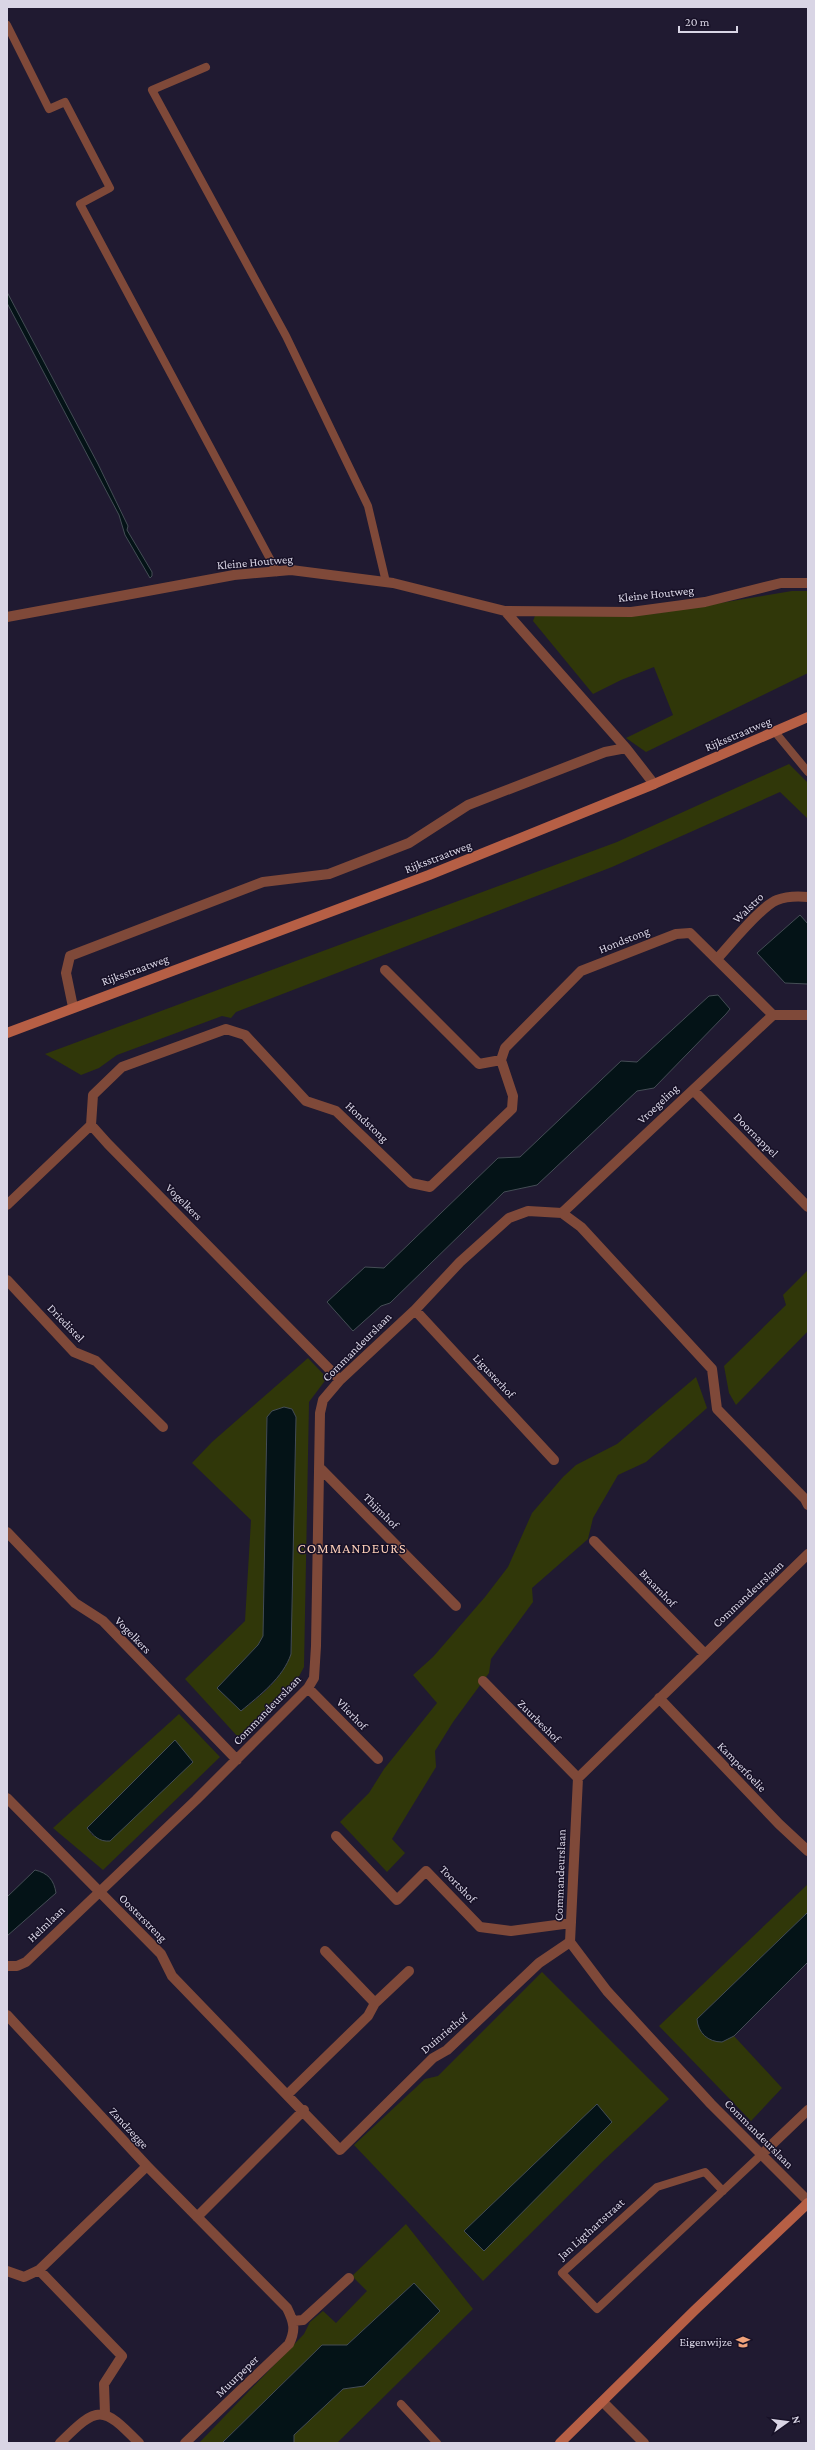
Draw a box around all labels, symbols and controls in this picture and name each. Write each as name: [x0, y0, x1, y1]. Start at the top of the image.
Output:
scale bar: [679, 8, 737, 34]
text: 20 m: [685, 15, 710, 29]
street label: Kleine Houtweg: [216, 552, 294, 572]
street label: Kleine Houtweg: [617, 583, 695, 605]
street label: Rijksstraatweg: [703, 714, 773, 754]
street label: Rijksstraatweg: [403, 838, 474, 876]
street label: Walstro: [730, 890, 767, 926]
street label: Hondstong: [597, 923, 652, 956]
street label: Rijksstraatweg: [99, 951, 171, 989]
street label: Vroegeling: [634, 1081, 682, 1127]
street label: Hondstong: [343, 1099, 391, 1145]
street label: Doornappel: [731, 1110, 781, 1160]
street label: Vogelkers: [163, 1181, 206, 1224]
street label: Driedistel: [45, 1301, 87, 1345]
street label: Commandeurslaan: [320, 1309, 395, 1384]
street label: Ligusterhof: [470, 1351, 519, 1402]
street label: Thijmhof: [360, 1490, 403, 1533]
district label: COMMANDEURS: [297, 1540, 407, 1556]
street label: Commandeurslaan: [710, 1557, 787, 1630]
street label: Braamhof: [637, 1566, 680, 1611]
street label: Vogelkers: [112, 1613, 154, 1657]
street label: Commandeurslaan: [230, 1672, 304, 1748]
street label: Vlierhof: [334, 1695, 371, 1734]
street label: Zuurbeshof: [515, 1697, 564, 1746]
street label: Kamperfoelie: [715, 1739, 769, 1795]
street label: Commandeurslaan: [551, 1828, 569, 1921]
street label: Toortshof: [437, 1862, 480, 1907]
street label: Oosterstreng: [116, 1891, 170, 1945]
street label: Helmlaan: [24, 1902, 68, 1945]
street label: Duinriethof: [418, 2009, 471, 2057]
street label: Commandeurslaan: [722, 2097, 797, 2172]
street label: Zandzegge: [106, 2104, 152, 2152]
street label: Jan Ligthartstraat: [554, 2195, 628, 2263]
school or university icon: Eigenwijze: [735, 2334, 751, 2350]
place label: Eigenwijze: [680, 2335, 732, 2349]
street label: Muurpeper: [213, 2352, 262, 2400]
north arrow: [767, 2402, 807, 2442]
text: N: [790, 2414, 804, 2425]

